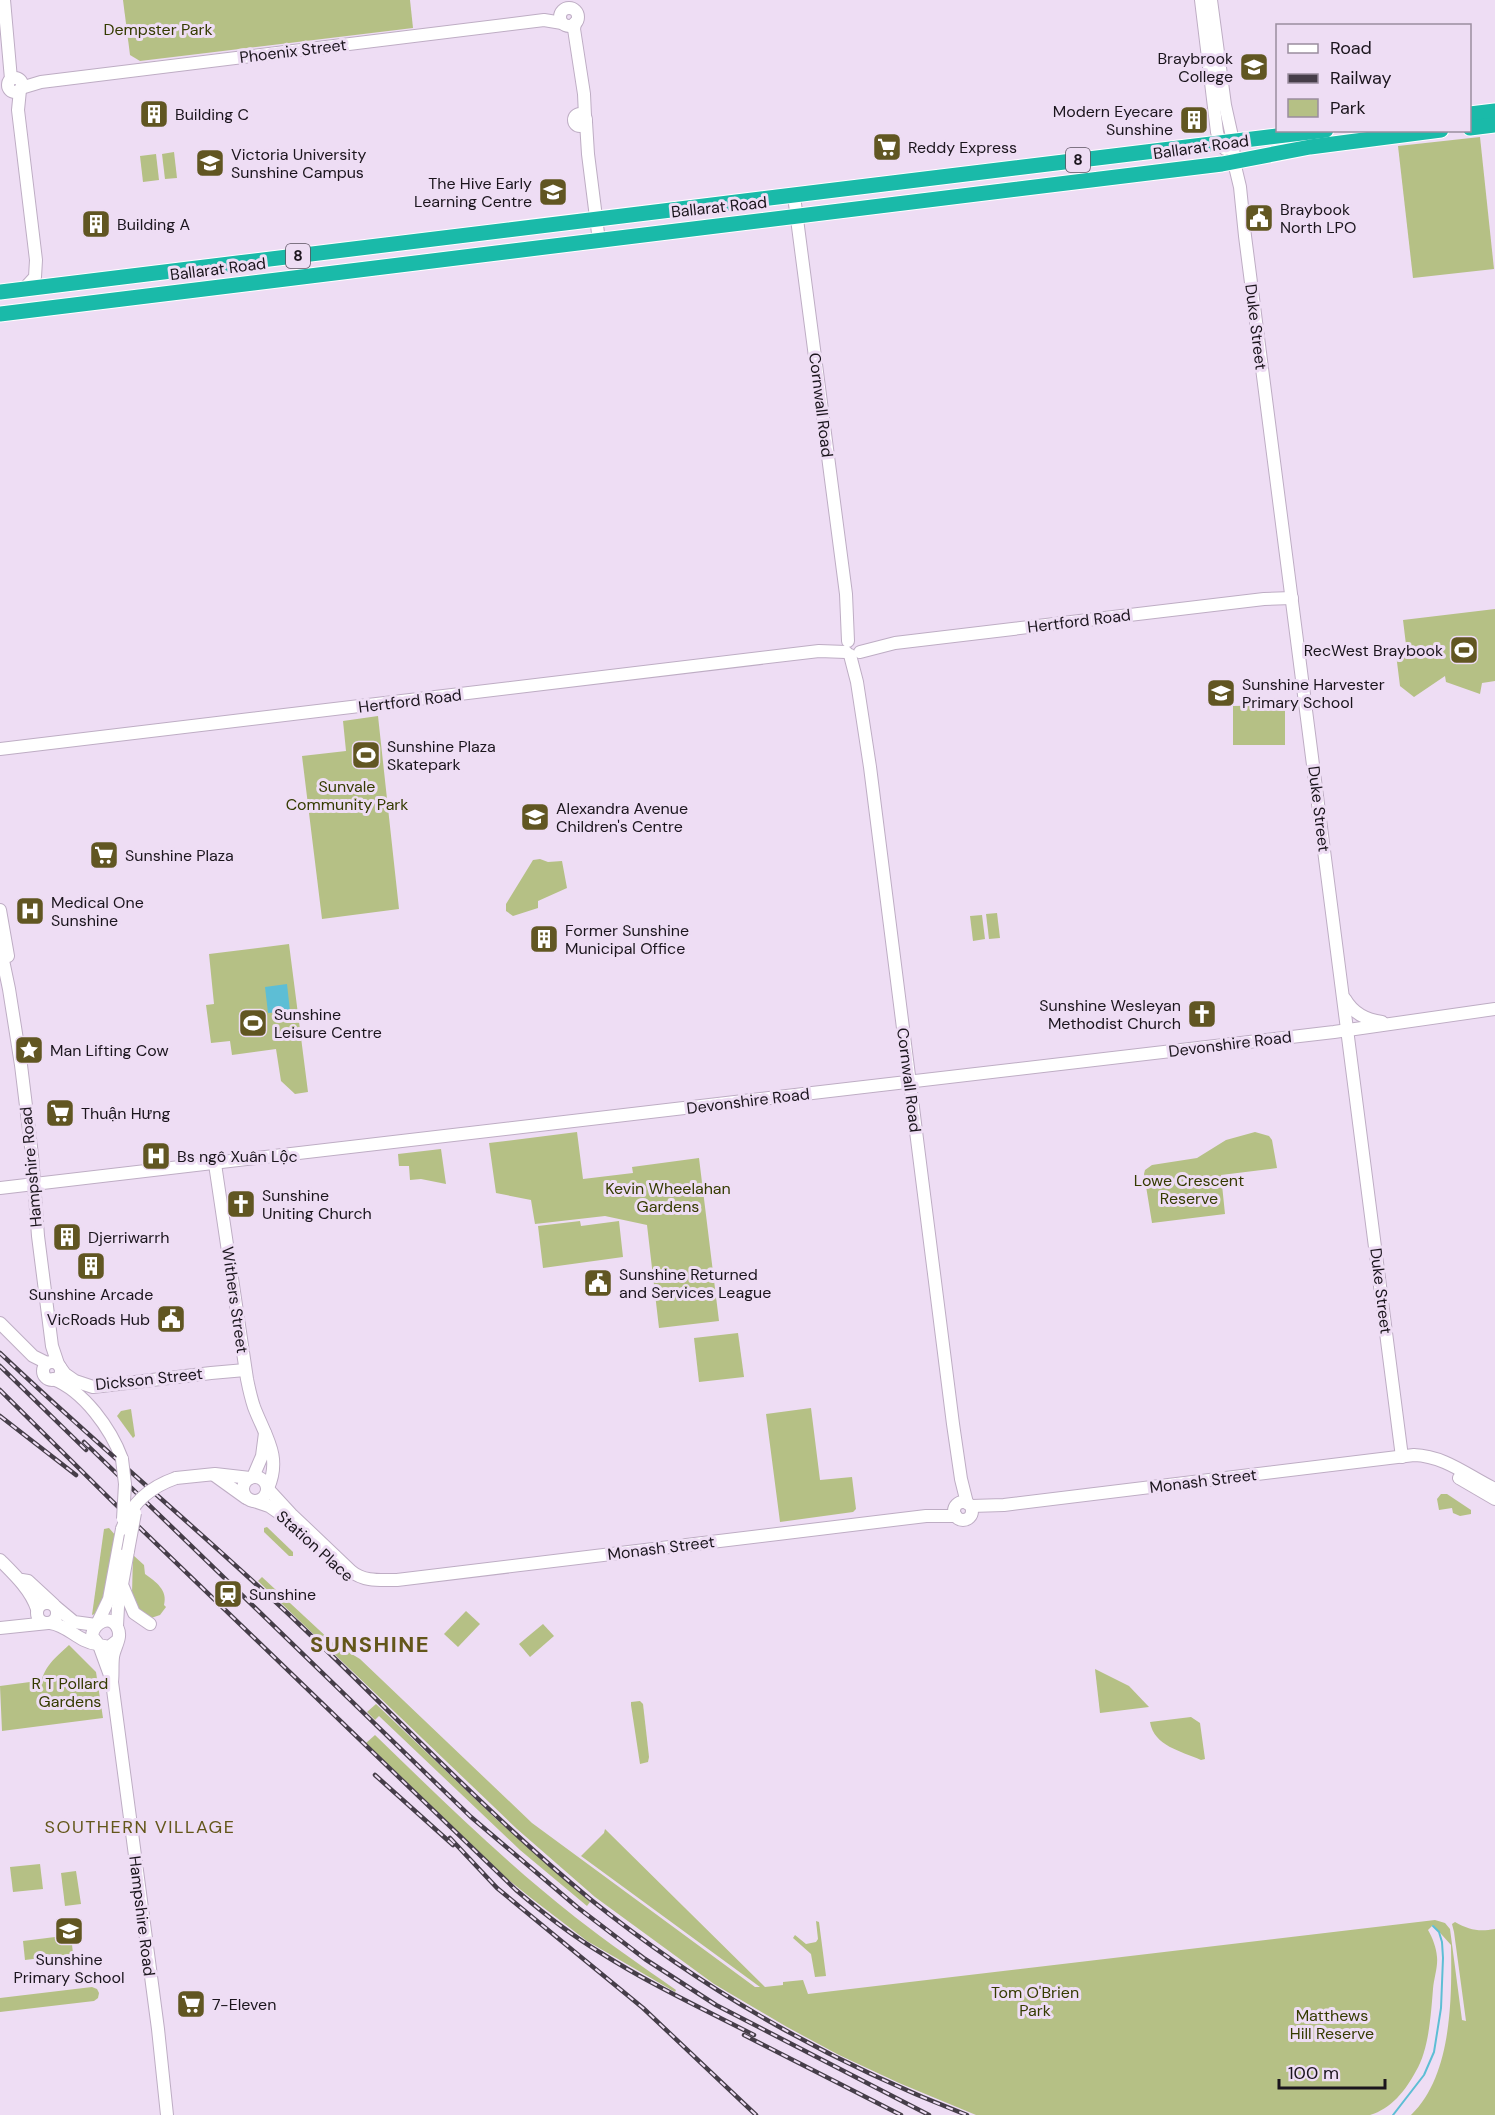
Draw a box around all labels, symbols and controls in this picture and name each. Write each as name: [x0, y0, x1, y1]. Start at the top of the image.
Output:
park label: Dempster Park: [104, 19, 212, 40]
legend: [1276, 24, 1471, 132]
street label: Phoenix Street: [238, 34, 348, 68]
text: Road: [1330, 36, 1372, 60]
place label: Braybrook College: [1157, 48, 1233, 87]
school or university icon: Braybrook College: [1238, 51, 1270, 83]
text: Railway: [1330, 66, 1392, 90]
text: Park: [1330, 96, 1366, 120]
building icon: Building C: [138, 98, 170, 130]
place label: Modern Eyecare Sunshine: [1053, 101, 1173, 140]
place label: Building C: [175, 104, 249, 125]
building icon: Modern Eyecare Sunshine: [1178, 104, 1210, 136]
street label: Ballarat Road: [1152, 130, 1250, 164]
supermarket icon: Reddy Express: [871, 131, 903, 163]
place label: Reddy Express: [908, 137, 1017, 158]
place label: Victoria University Sunshine Campus: [231, 144, 366, 183]
school or university icon: Victoria University Sunshine Campus: [194, 147, 226, 179]
road number: 8: [1066, 148, 1090, 172]
place label: The Hive Early Learning Centre: [414, 173, 532, 212]
school or university icon: The Hive Early Learning Centre: [537, 176, 569, 208]
street label: Ballarat Road: [670, 192, 768, 222]
place label: Braybook North LPO: [1280, 199, 1356, 238]
public building icon: Braybook North LPO: [1243, 202, 1275, 234]
building icon: Building A: [80, 208, 112, 240]
place label: Building A: [117, 214, 190, 235]
road number: 8: [286, 244, 310, 268]
street label: Ballarat Road: [169, 253, 267, 285]
street label: Duke Street: [1240, 283, 1272, 371]
street label: Cornwall Road: [804, 351, 838, 459]
street label: Hertford Road: [1026, 604, 1132, 638]
sports icon: RecWest Braybook: [1448, 634, 1480, 666]
place label: RecWest Braybook: [1304, 640, 1443, 661]
place label: Sunshine Harvester Primary School: [1242, 674, 1385, 713]
school or university icon: Sunshine Harvester Primary School: [1205, 677, 1237, 709]
street label: Hertford Road: [357, 684, 463, 718]
place label: Sunshine Plaza Skatepark: [387, 736, 496, 775]
sports icon: Sunshine Plaza Skatepark: [350, 739, 382, 771]
street label: Duke Street: [1303, 765, 1335, 853]
park label: Sunvale Community Park: [286, 776, 408, 815]
place label: Alexandra Avenue Children's Centre: [556, 798, 688, 837]
school or university icon: Alexandra Avenue Children's Centre: [519, 801, 551, 833]
supermarket icon: Sunshine Plaza: [88, 839, 120, 871]
place label: Sunshine Plaza: [125, 845, 234, 866]
place label: Medical One Sunshine: [51, 892, 144, 931]
hospital icon: Medical One Sunshine: [14, 895, 46, 927]
place label: Former Sunshine Municipal Office: [565, 920, 689, 959]
building icon: Former Sunshine Municipal Office: [528, 923, 560, 955]
place label: Sunshine Wesleyan Methodist Church: [1039, 995, 1181, 1034]
church icon: Sunshine Wesleyan Methodist Church: [1186, 998, 1218, 1030]
place label: Sunshine Leisure Centre: [274, 1004, 382, 1043]
sports icon: Sunshine Leisure Centre: [237, 1007, 269, 1039]
street label: Cornwall Road: [892, 1026, 926, 1134]
street label: Devonshire Road: [1167, 1026, 1293, 1062]
place icon: Man Lifting Cow: [13, 1034, 45, 1066]
place label: Man Lifting Cow: [50, 1040, 169, 1061]
street label: Devonshire Road: [685, 1083, 811, 1119]
supermarket icon: Thuận Hưng: [44, 1097, 76, 1129]
place label: Thuận Hưng: [81, 1103, 170, 1124]
street label: Hampshire Road: [15, 1106, 47, 1228]
hospital icon: Bs ngô Xuân Lộc: [140, 1140, 172, 1172]
place label: Bs ngô Xuân Lộc: [177, 1146, 298, 1167]
park label: Lowe Crescent Reserve: [1134, 1170, 1244, 1209]
park label: Kevin Wheelahan Gardens: [605, 1178, 731, 1217]
place label: Sunshine Uniting Church: [262, 1185, 372, 1224]
church icon: Sunshine Uniting Church: [225, 1188, 257, 1220]
building icon: Djerriwarrh: [51, 1221, 83, 1253]
place label: Djerriwarrh: [88, 1227, 169, 1248]
street label: Withers Street: [217, 1245, 253, 1355]
street label: Duke Street: [1365, 1247, 1397, 1335]
building icon: Sunshine Arcade: [75, 1250, 107, 1282]
place label: Sunshine Returned and Services League: [619, 1264, 771, 1303]
public building icon: Sunshine Returned and Services League: [582, 1267, 614, 1299]
place label: Sunshine Arcade: [29, 1284, 153, 1305]
public building icon: VicRoads Hub: [155, 1303, 187, 1335]
place label: VicRoads Hub: [47, 1309, 150, 1330]
street label: Dickson Street: [94, 1363, 204, 1395]
street label: Monash Street: [1148, 1464, 1258, 1498]
street label: Station Place: [272, 1506, 358, 1586]
street label: Monash Street: [606, 1531, 716, 1565]
station icon: Sunshine: [212, 1578, 244, 1610]
place label: Sunshine: [249, 1584, 316, 1605]
district label: SUNSHINE: [310, 1630, 430, 1659]
park label: R T Pollard Gardens: [32, 1673, 108, 1712]
district label: SOUTHERN VILLAGE: [45, 1815, 235, 1839]
street label: Hampshire Road: [124, 1855, 160, 1977]
school or university icon: Sunshine Primary School: [53, 1915, 85, 1947]
place label: Sunshine Primary School: [13, 1949, 125, 1988]
park label: Tom O'Brien Park: [991, 1982, 1079, 2021]
supermarket icon: 7-Eleven: [175, 1988, 207, 2020]
place label: 7-Eleven: [212, 1994, 276, 2015]
park label: Matthews Hill Reserve: [1290, 2005, 1374, 2044]
scale bar: [1279, 2052, 1386, 2090]
text: 100 m: [1288, 2061, 1339, 2085]

